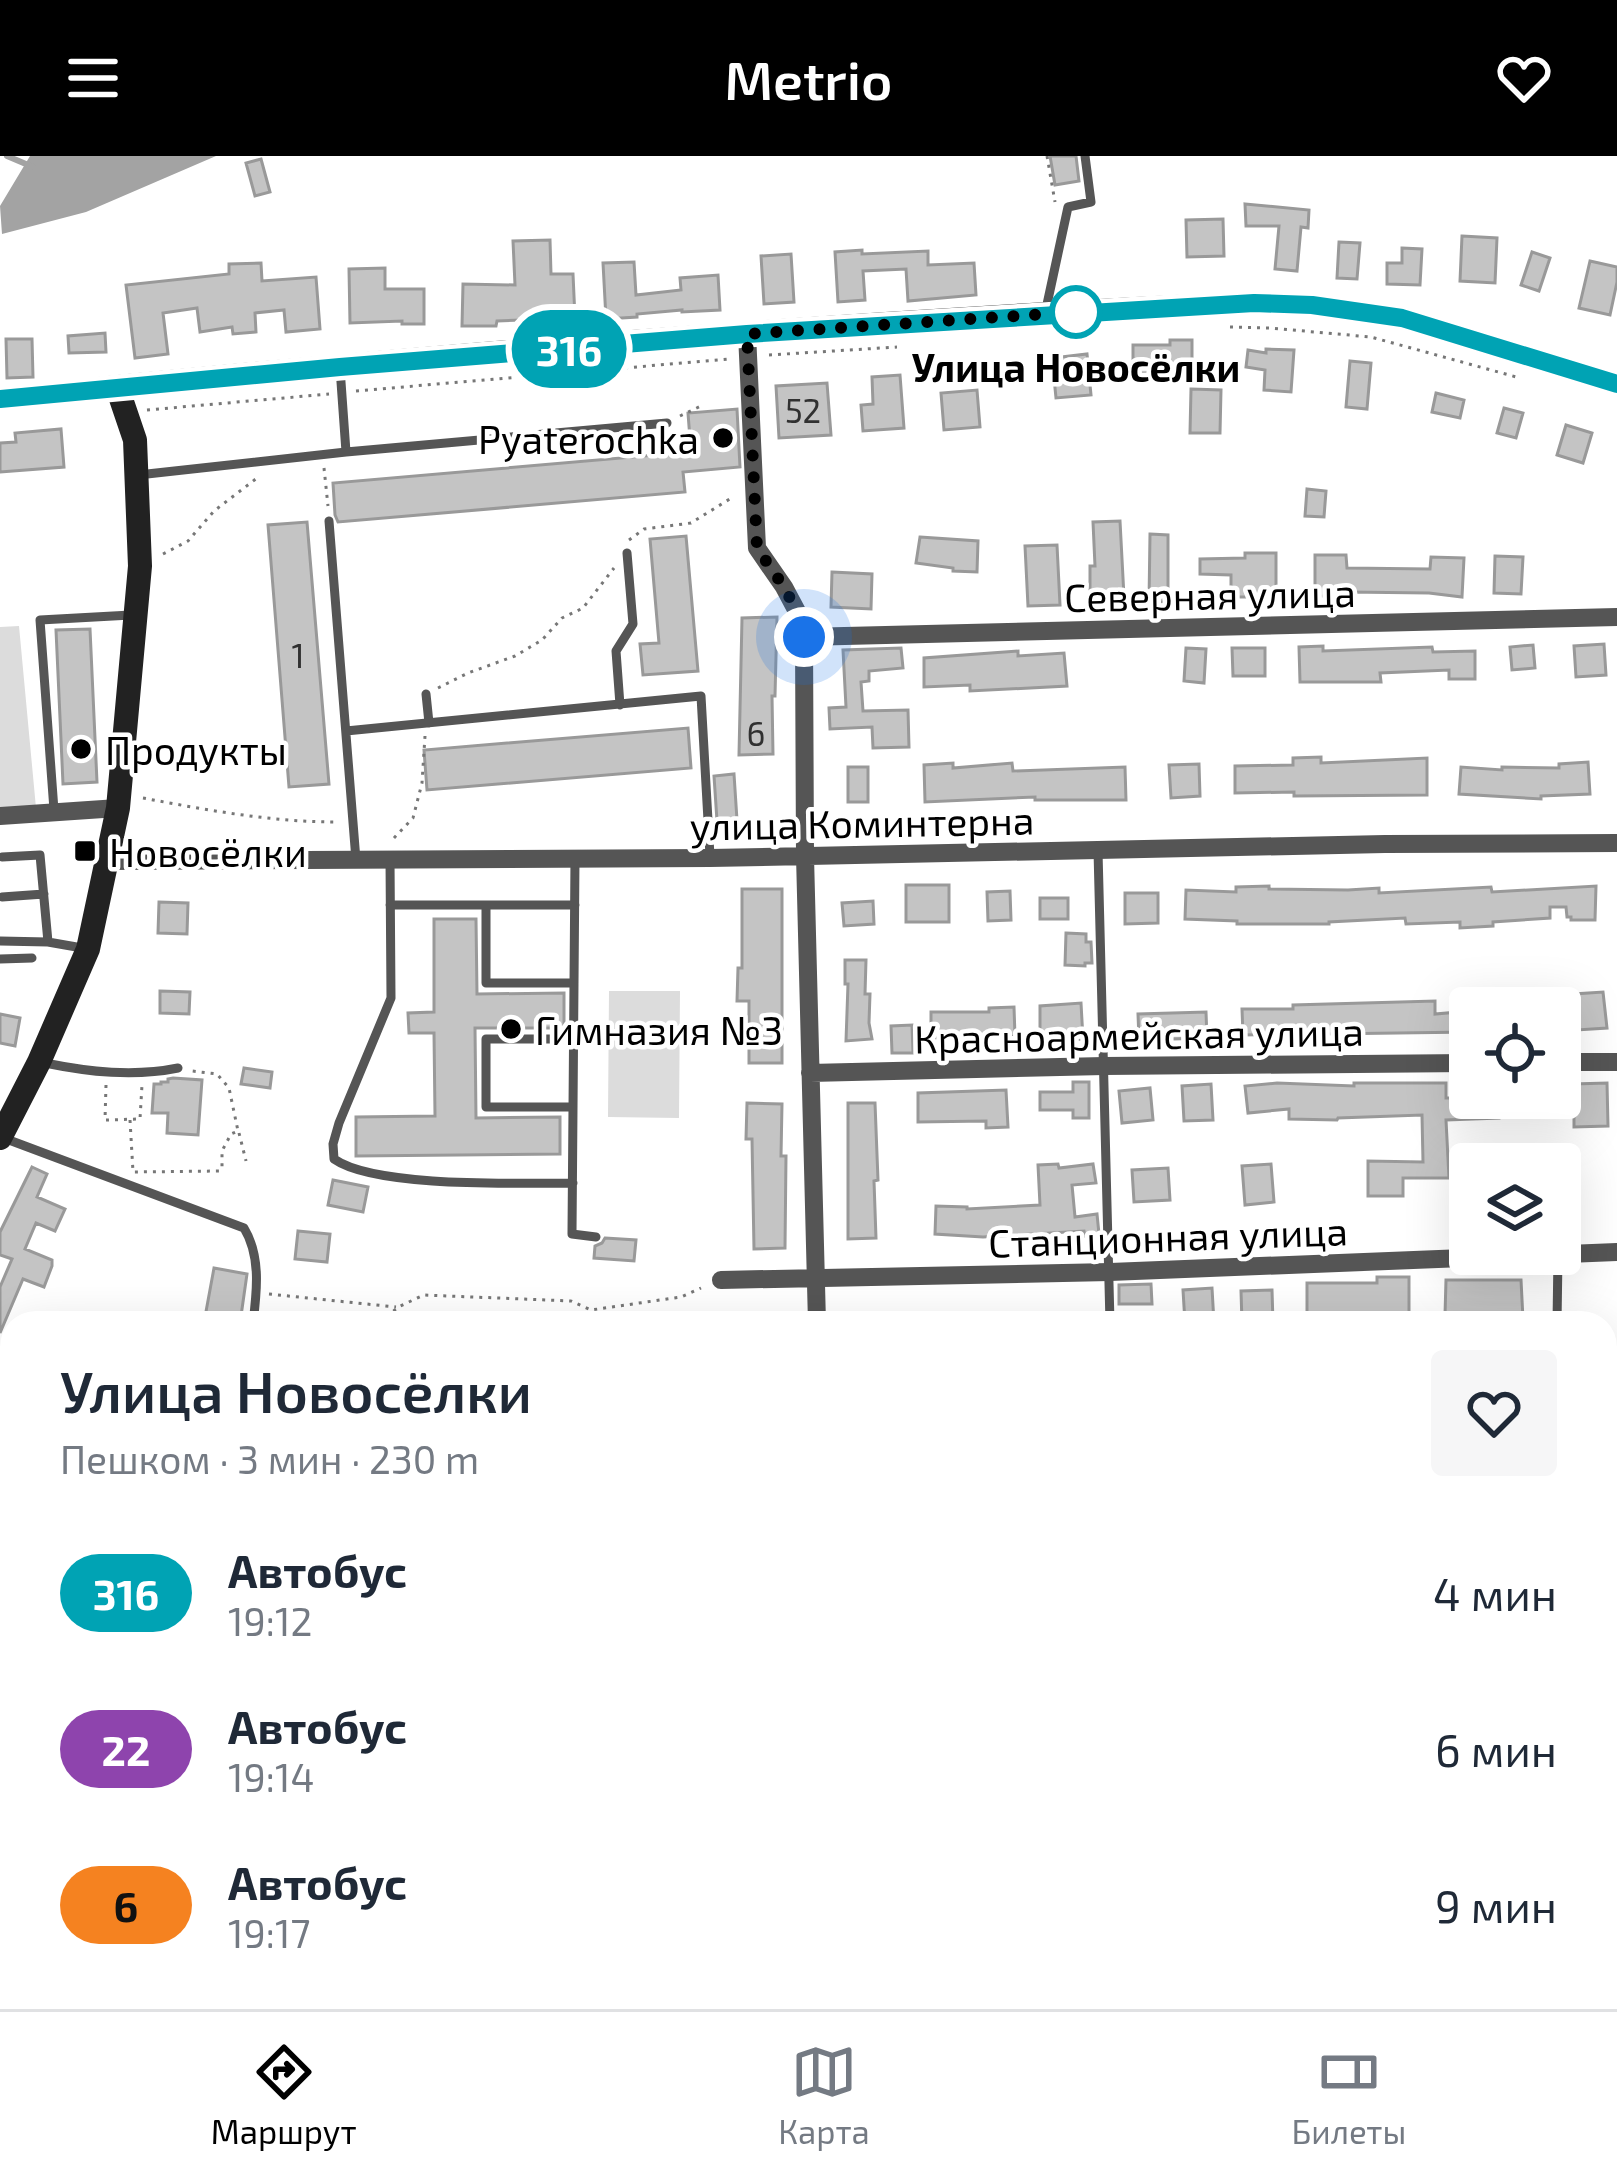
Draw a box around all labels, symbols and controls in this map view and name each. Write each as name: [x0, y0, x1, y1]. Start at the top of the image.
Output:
icon: menu: [60, 45, 126, 111]
icon: heart: [1491, 45, 1557, 111]
text: Metrio: [725, 46, 892, 111]
marker: Улица Новосёлки: [1051, 287, 1101, 337]
line badge: 316: [500, 310, 638, 388]
text: 316: [536, 324, 602, 374]
place label: Улица Новосёлки: [912, 343, 1240, 390]
house number: 52: [785, 390, 821, 430]
place label: Pyaterochka: [478, 415, 699, 462]
marker: Pyaterochka: [710, 425, 736, 451]
street label: Северная улица: [1064, 568, 1356, 621]
your location: [774, 607, 834, 667]
house number: 1: [291, 635, 305, 675]
house number: 6: [747, 713, 765, 753]
place label: Продукты: [105, 726, 287, 774]
marker: Продукты: [68, 736, 94, 762]
street label: улица Коминтерна: [689, 795, 1035, 850]
place label: Новосёлки: [109, 828, 307, 875]
marker: Новосёлки: [72, 838, 98, 864]
map controls: [1449, 987, 1581, 1275]
button: locate: [1449, 987, 1581, 1119]
place label: Гимназия №3: [535, 1006, 783, 1053]
street label: Красноармейская улица: [914, 1007, 1364, 1062]
marker: Гимназия №3: [498, 1016, 524, 1042]
button: layers: [1449, 1143, 1581, 1275]
street label: Станционная улица: [987, 1206, 1349, 1267]
button: heart: [1431, 1350, 1557, 1476]
text: Улица Новосёлки: [60, 1356, 532, 1424]
text: Пешком · 3 мин · 230 m: [60, 1435, 479, 1482]
text: Автобус: [228, 1543, 407, 1597]
text: 4 мин: [1433, 1566, 1557, 1620]
text: 316: [93, 1568, 159, 1618]
text: 19:12: [228, 1597, 312, 1644]
text: Автобус: [228, 1699, 407, 1753]
text: 6 мин: [1435, 1722, 1557, 1776]
text: 22: [102, 1724, 150, 1774]
text: 19:14: [228, 1753, 315, 1800]
text: Автобус: [228, 1855, 407, 1909]
text: 9 мин: [1435, 1878, 1557, 1932]
text: 6: [114, 1880, 138, 1930]
text: 19:17: [228, 1909, 311, 1956]
tab: Маршрут: [211, 2039, 357, 2151]
tab: Карта: [778, 2039, 870, 2151]
tab: Билеты: [1291, 2039, 1406, 2151]

